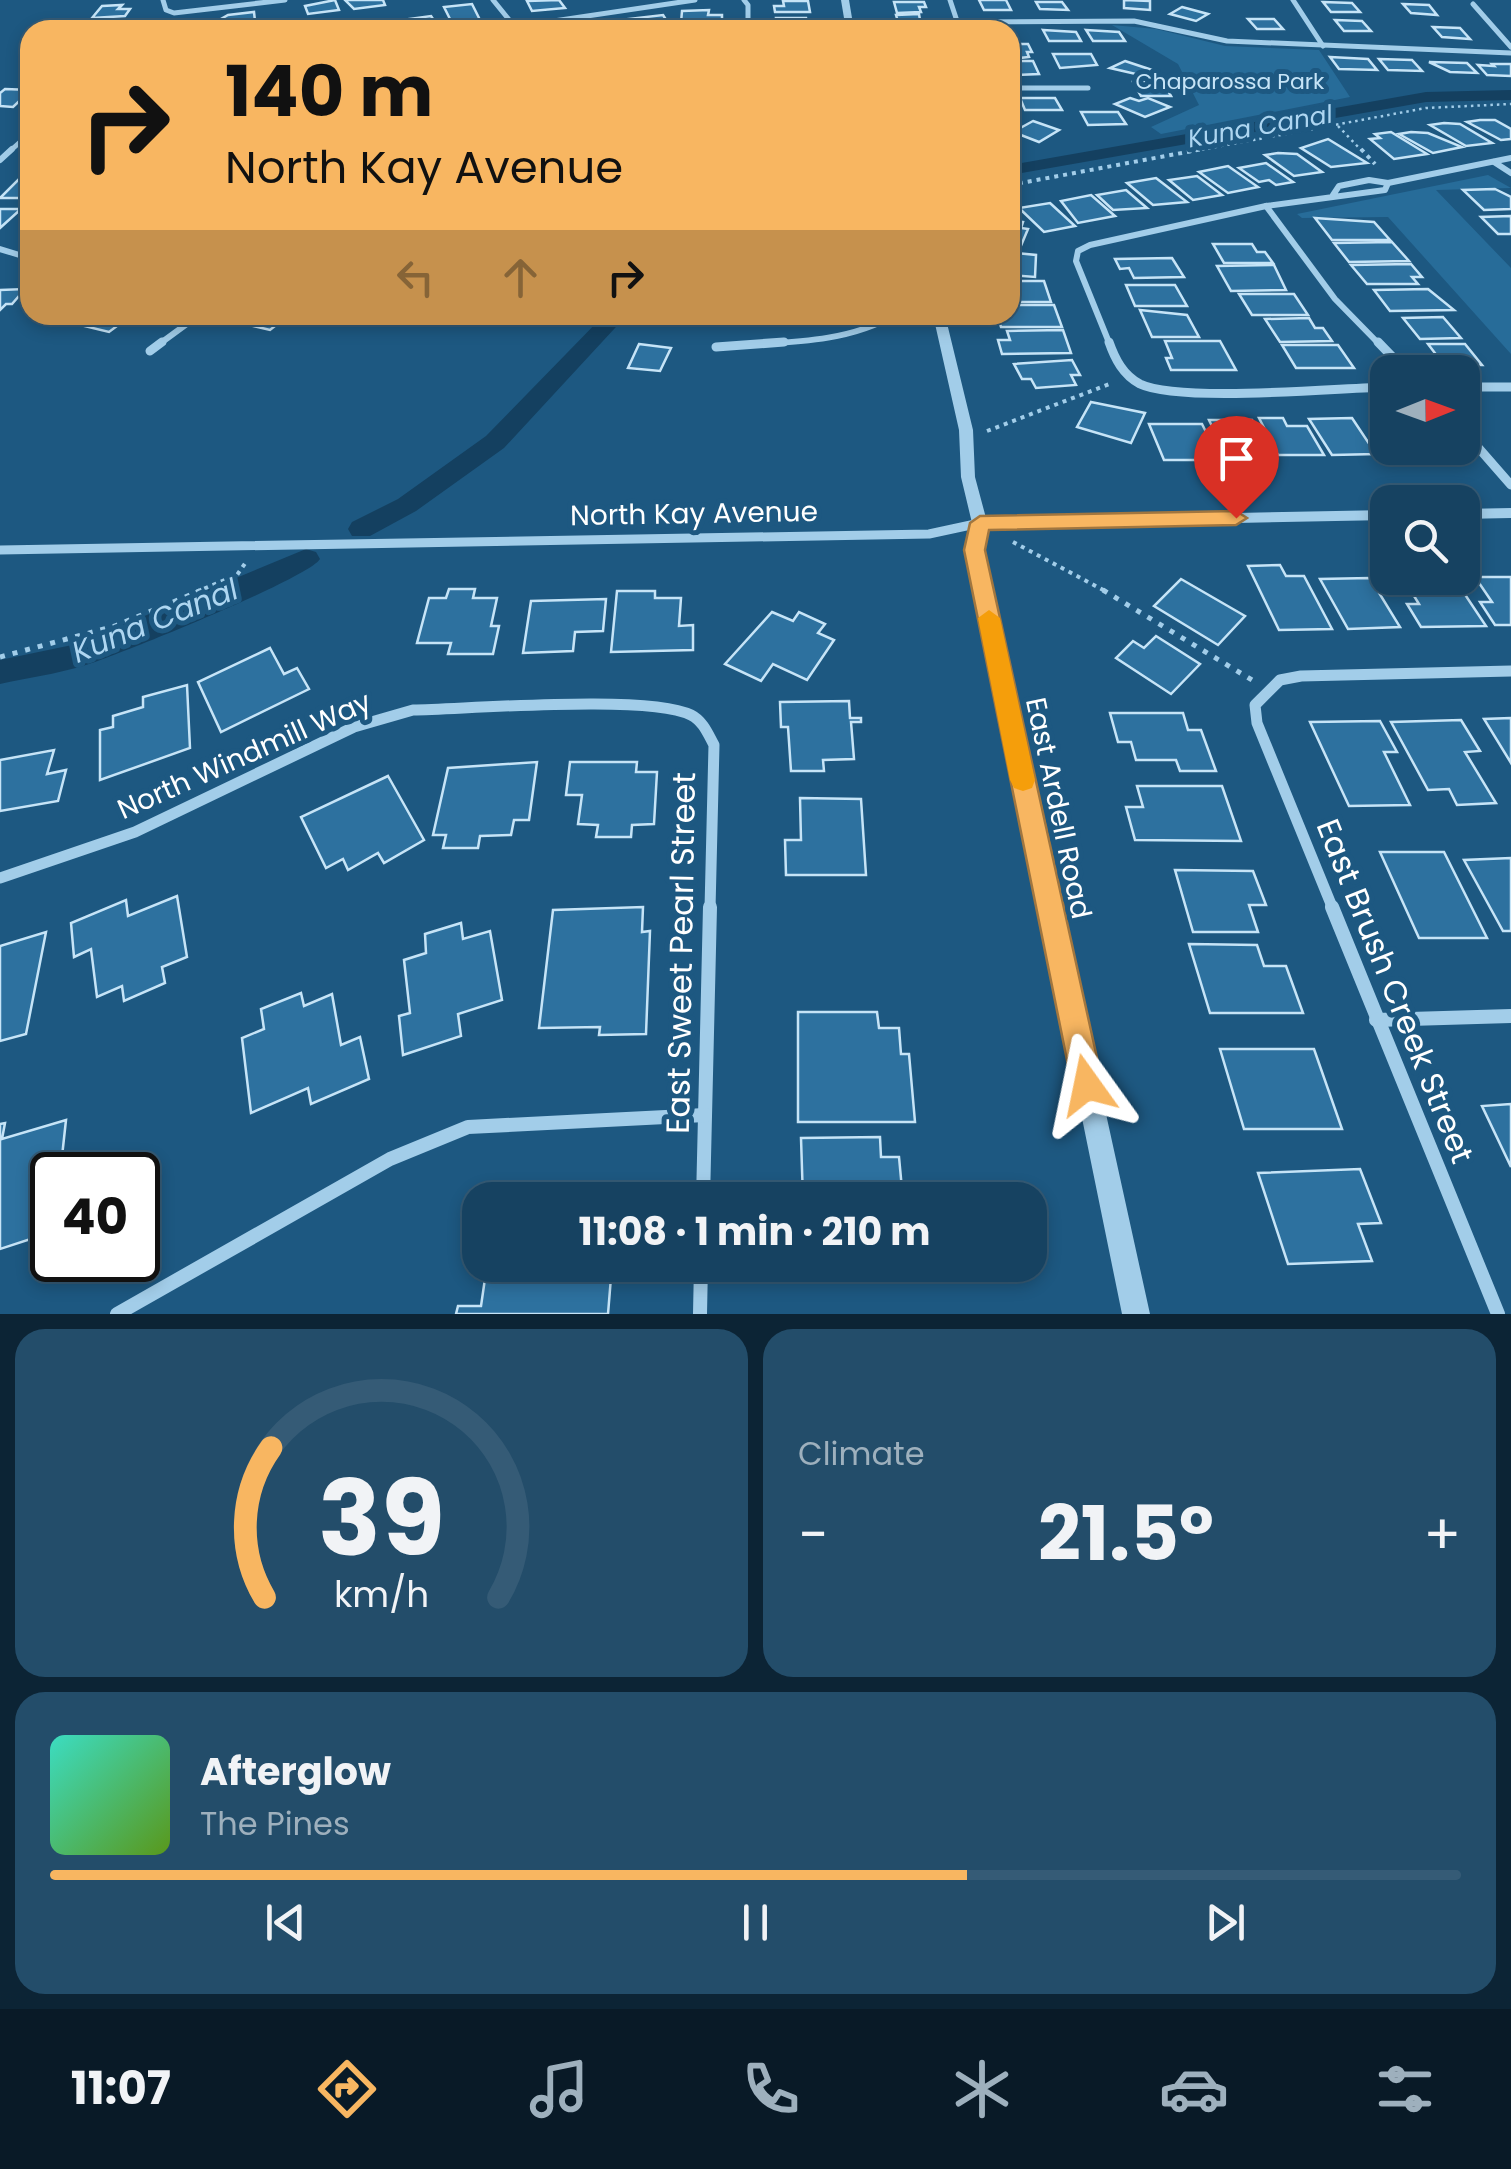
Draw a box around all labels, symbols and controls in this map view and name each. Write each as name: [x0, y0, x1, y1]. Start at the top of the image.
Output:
text: 140 m: [225, 42, 433, 141]
icon: right: [60, 60, 190, 190]
park label: Chaparossa Park: [1136, 66, 1325, 97]
water label: Kuna Canal: [1185, 96, 1336, 156]
text: North Kay Avenue: [225, 136, 623, 199]
icon: left: [388, 250, 443, 305]
icon: ahead: [493, 250, 548, 305]
icon: right: [598, 250, 653, 305]
north arrow: [1370, 355, 1480, 465]
map controls: [1370, 355, 1480, 595]
pin: [1194, 416, 1279, 519]
icon: arrive: [1209, 431, 1264, 486]
button: search: [1370, 485, 1480, 595]
street label: North Kay Avenue: [570, 492, 818, 535]
water label: Kuna Canal: [65, 567, 245, 673]
street label: North Windmill Way: [111, 682, 377, 829]
street label: East Ardell Road: [1016, 694, 1101, 922]
street label: East Sweet Pearl Street: [655, 772, 706, 1134]
street label: East Brush Creek Street: [1306, 812, 1485, 1170]
position arrow: [1035, 1033, 1139, 1137]
speed limit sign: 40: [30, 1152, 160, 1282]
text: 11:08 · 1 min · 210 m: [578, 1205, 931, 1258]
text: Climate: [798, 1431, 925, 1476]
text: 39: [318, 1446, 445, 1591]
text: 21.5°: [1038, 1481, 1214, 1586]
text: −: [798, 1496, 828, 1573]
text: +: [1423, 1496, 1461, 1573]
text: km/h: [334, 1569, 429, 1620]
text: Afterglow: [200, 1745, 391, 1798]
text: The Pines: [200, 1801, 350, 1846]
icon: previous: [258, 1895, 313, 1950]
icon: pause: [728, 1895, 783, 1950]
icon: next: [1198, 1895, 1253, 1950]
icon: directions: [312, 2054, 382, 2124]
icon: music: [524, 2054, 594, 2124]
icon: phone: [736, 2054, 806, 2124]
icon: climate: [947, 2054, 1017, 2124]
icon: car: [1159, 2054, 1229, 2124]
icon: filters: [1370, 2054, 1440, 2124]
text: 11:07: [71, 2057, 171, 2120]

